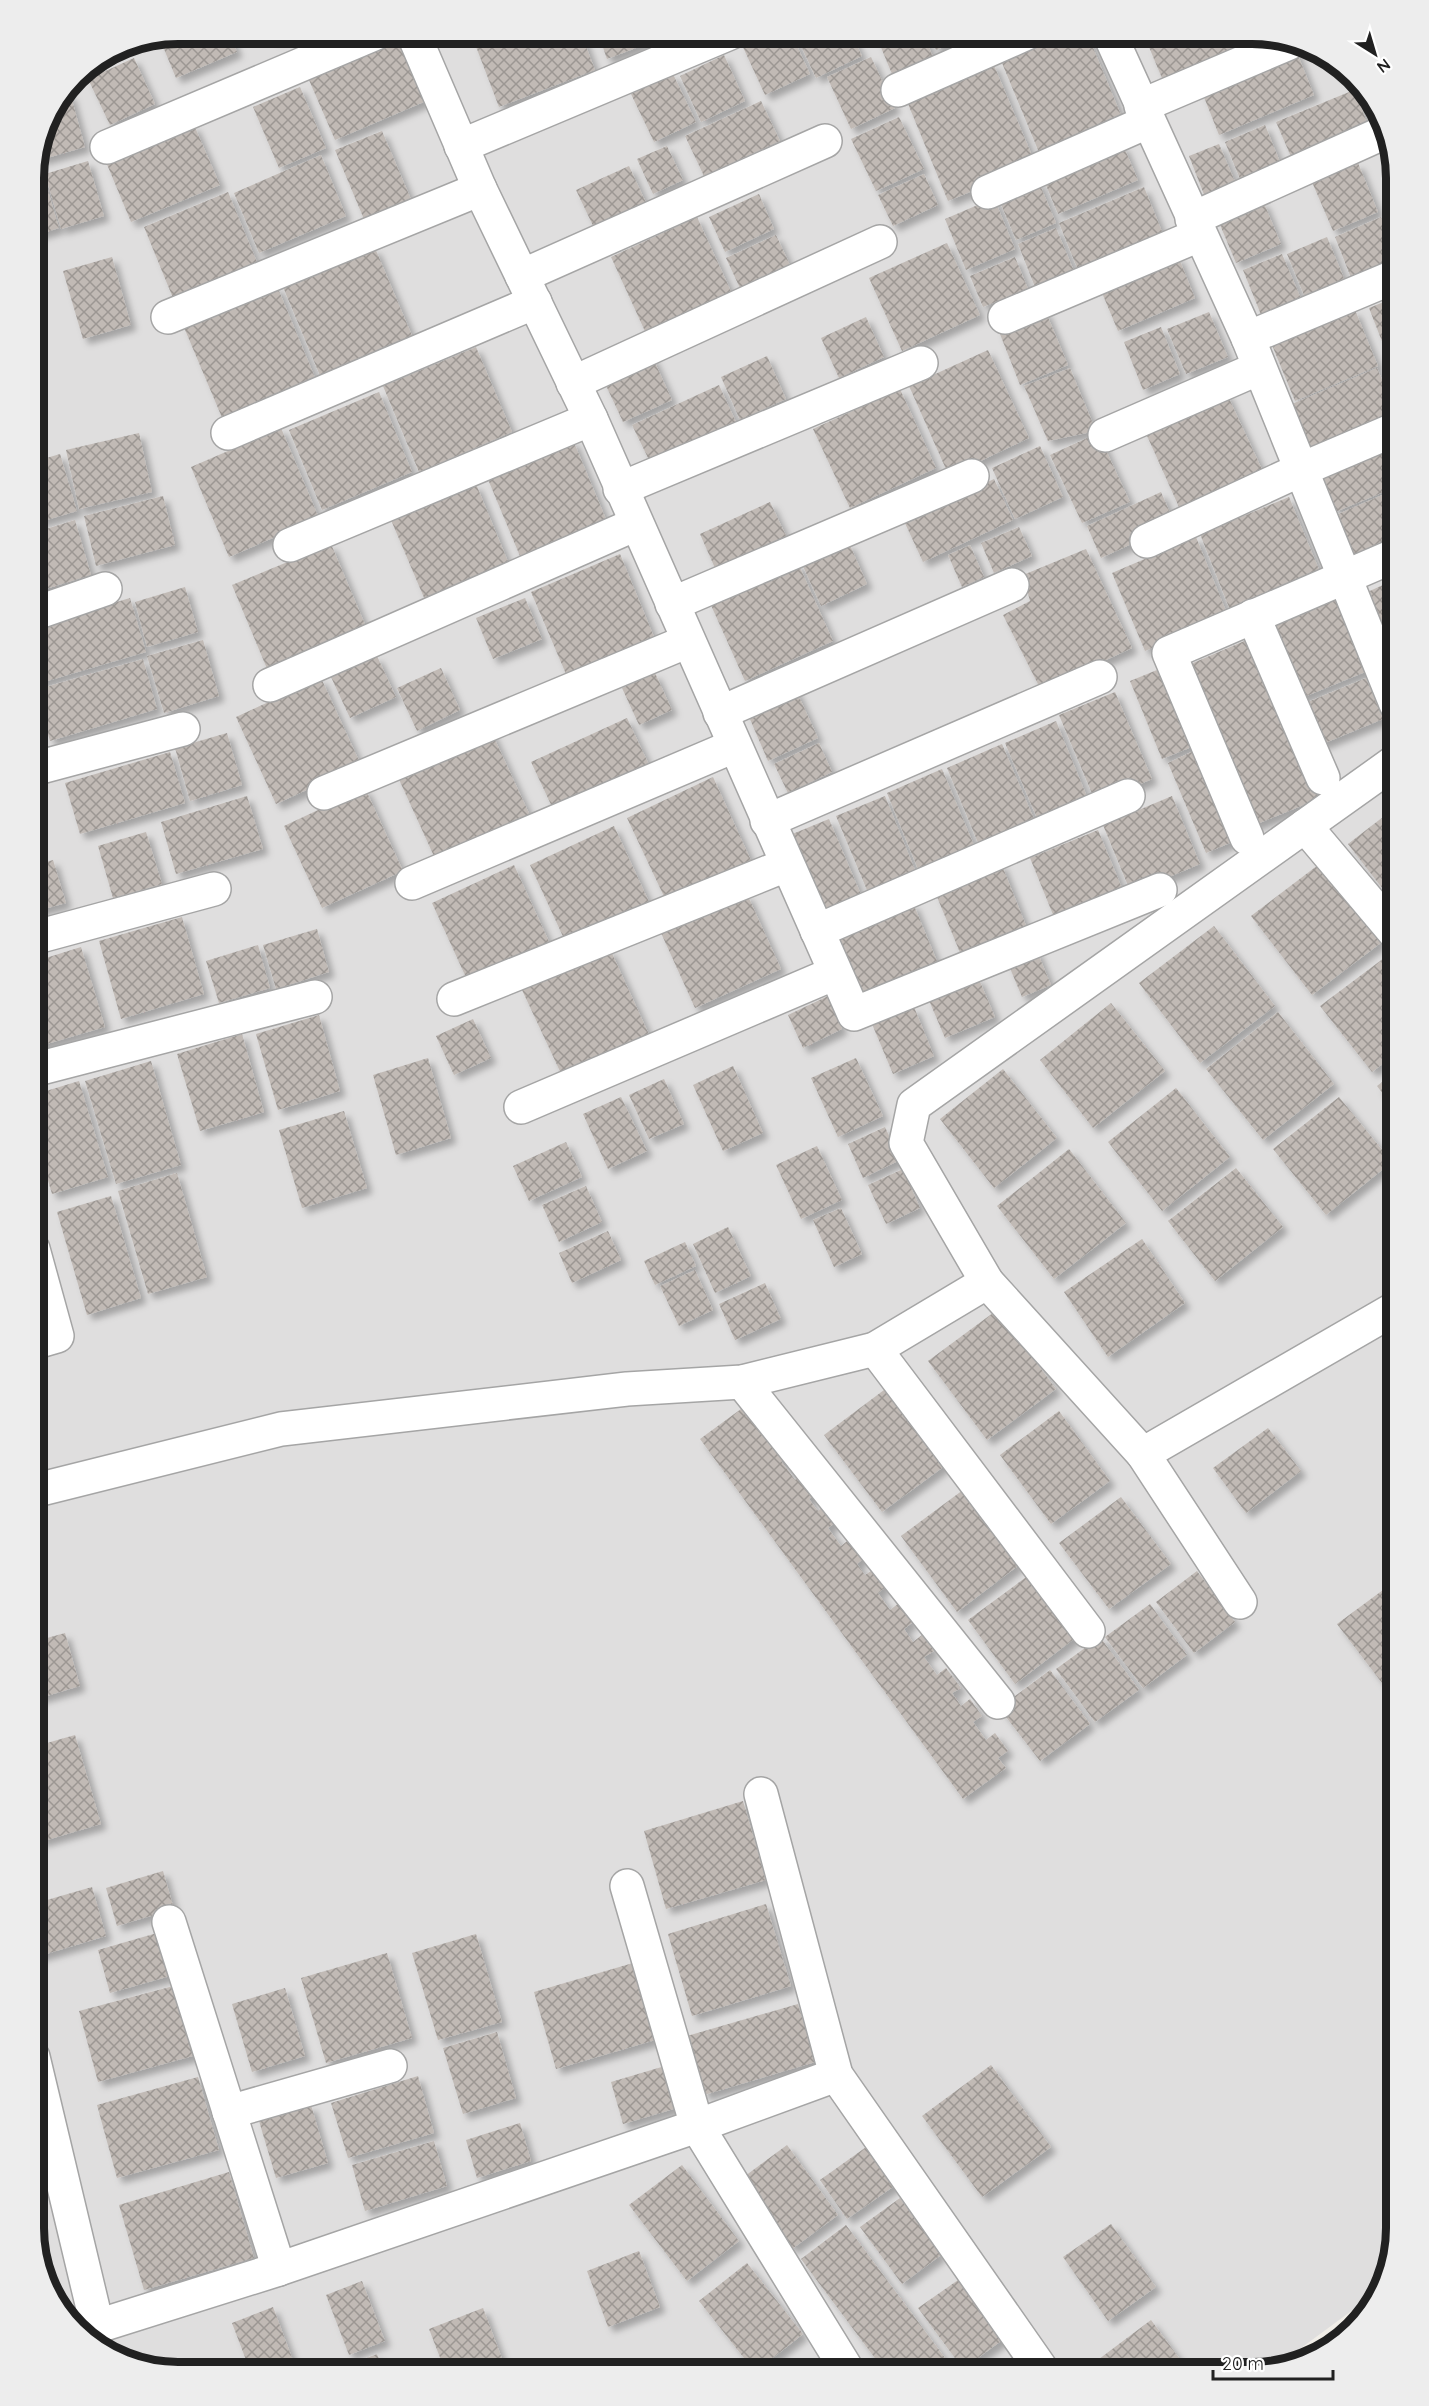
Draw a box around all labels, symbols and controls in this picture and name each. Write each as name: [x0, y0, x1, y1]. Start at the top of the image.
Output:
north arrow: [1345, 24, 1405, 84]
text: N: [1373, 54, 1395, 78]
scale bar: [1213, 2343, 1333, 2381]
text: 20 m: [1222, 2352, 1264, 2375]

